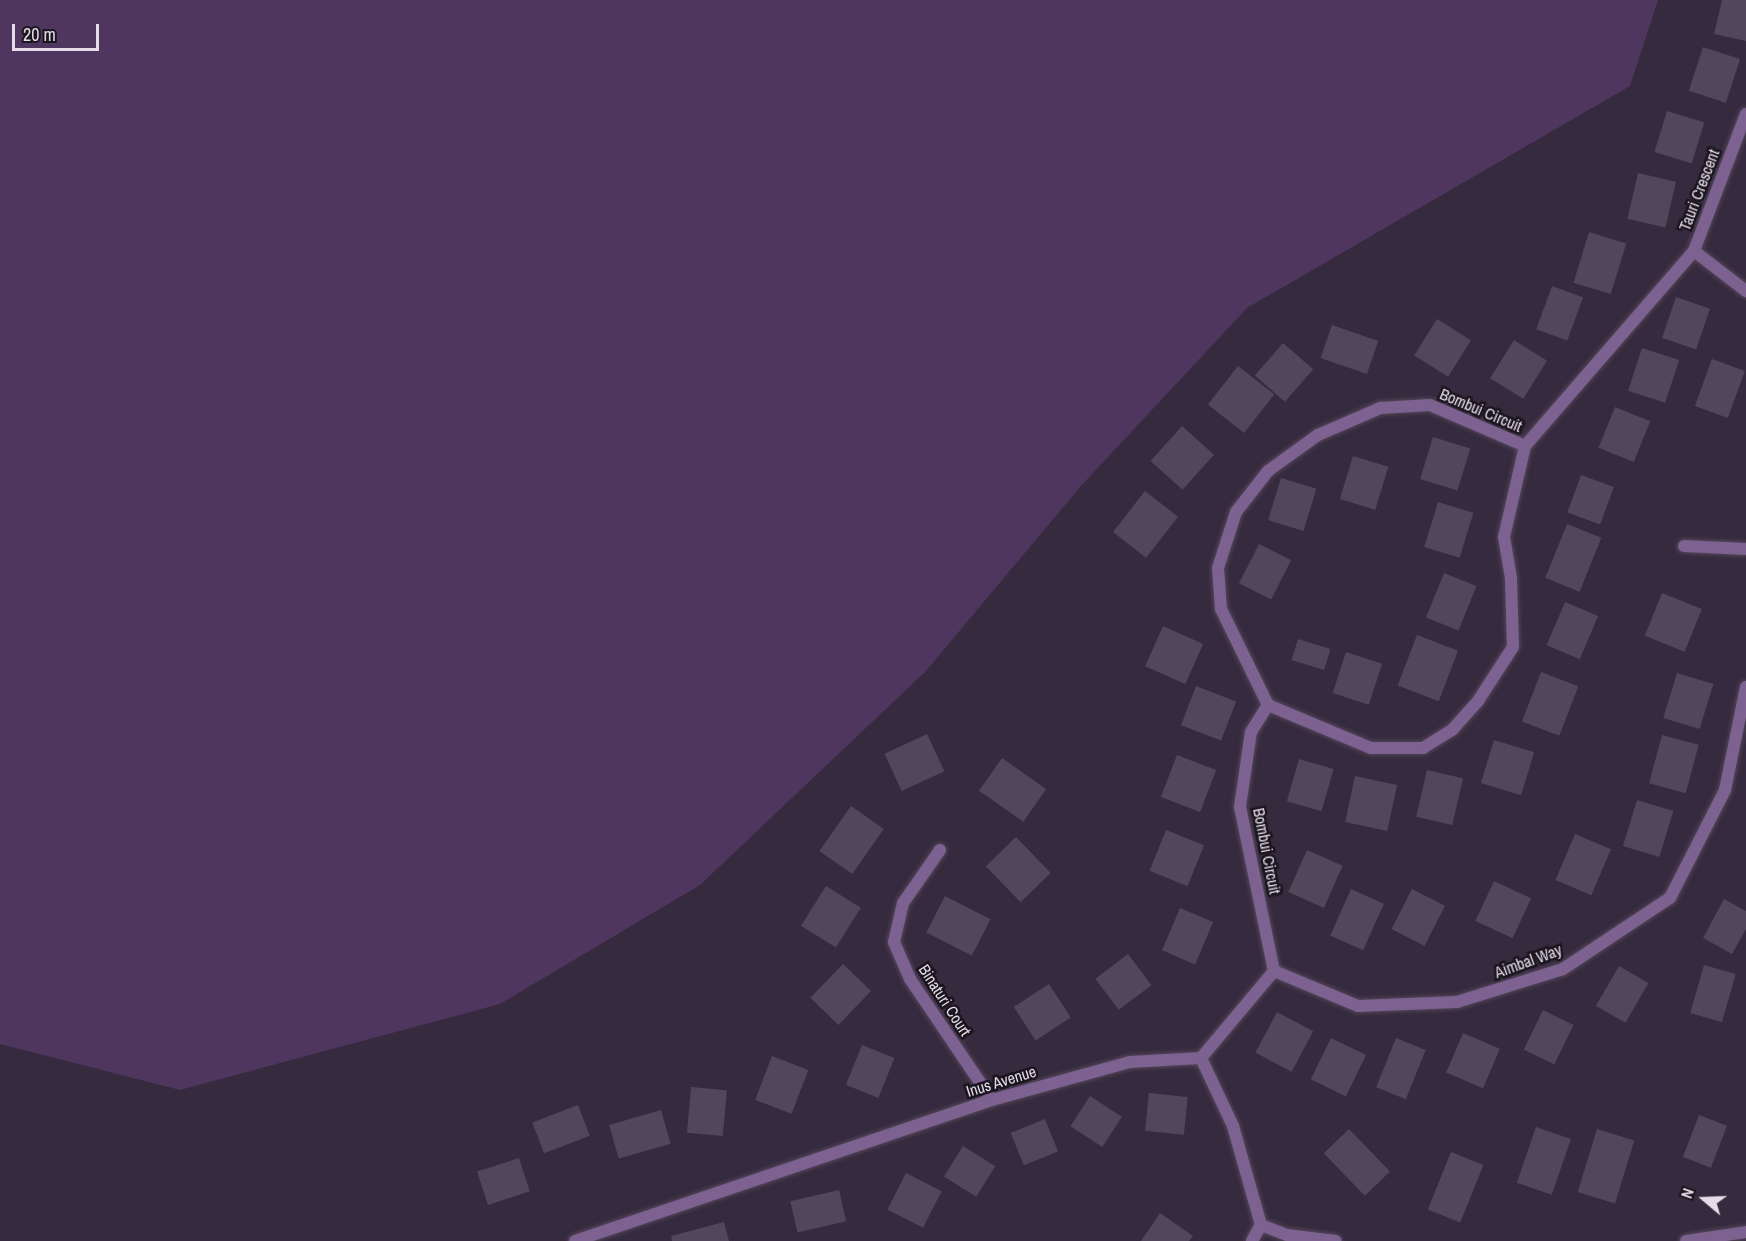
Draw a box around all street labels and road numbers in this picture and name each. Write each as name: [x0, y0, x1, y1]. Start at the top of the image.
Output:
street label: Tauri Crescent: [1675, 147, 1723, 233]
street label: Bombui Circuit: [1437, 384, 1525, 436]
street label: Bombui Circuit: [1249, 806, 1285, 896]
street label: Aimbal Way: [1492, 940, 1564, 982]
street label: Binaturi Court: [915, 961, 975, 1039]
street label: Inus Avenue: [963, 1061, 1039, 1101]

